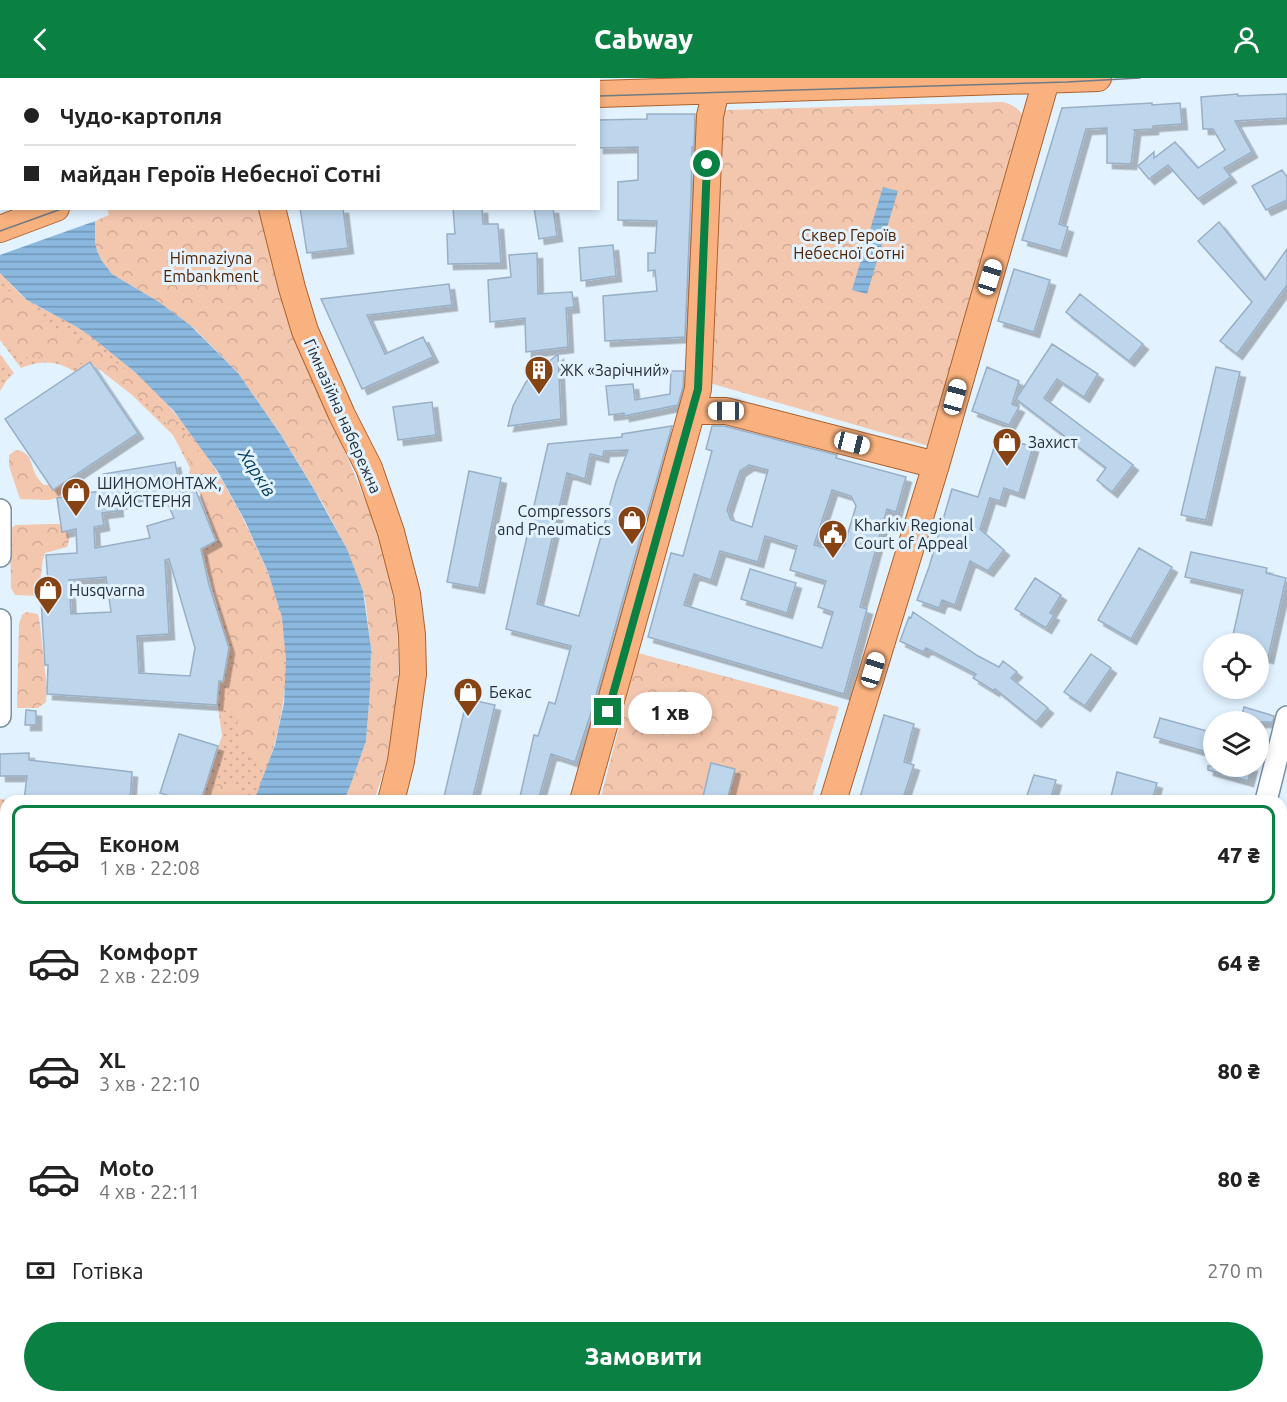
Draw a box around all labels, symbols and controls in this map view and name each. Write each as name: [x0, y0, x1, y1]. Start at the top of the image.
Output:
icon: back: [24, 23, 57, 56]
icon: person: [1230, 23, 1263, 56]
text: Cabway: [594, 24, 693, 54]
text: Чудо-картопля: [60, 103, 222, 128]
route start: [693, 150, 720, 177]
text: майдан Героїв Небесної Сотні: [60, 161, 381, 186]
park label: Сквер Героїв Небесної Сотні: [793, 226, 905, 262]
park label: Himnaziyna Embankment: [163, 249, 260, 285]
car: [976, 257, 1004, 297]
street label: Гімназійна набережна: [301, 336, 385, 496]
building icon: ЖК «Зарічний»: [523, 354, 555, 396]
place label: ЖК «Зарічний»: [560, 361, 669, 379]
car: [942, 377, 968, 417]
car: [708, 402, 744, 420]
shop icon: Захист: [991, 426, 1023, 468]
car: [832, 430, 872, 456]
place label: Захист: [1028, 433, 1078, 451]
water label: Харків: [235, 444, 281, 500]
place label: ШИНОМОНТАЖ, МАЙСТЕРНЯ: [97, 474, 222, 510]
shop icon: ШИНОМОНТАЖ, МАЙСТЕРНЯ: [60, 476, 92, 518]
place label: Compressors and Pneumatics: [497, 502, 611, 538]
shop icon: Compressors and Pneumatics: [616, 504, 648, 546]
place label: Kharkiv Regional Court of Appeal: [854, 516, 973, 552]
public building icon: Kharkiv Regional Court of Appeal: [817, 518, 849, 560]
shop icon: Husqvarna: [32, 574, 64, 616]
place label: Husqvarna: [69, 581, 145, 599]
map controls: [1203, 633, 1269, 777]
button: locate: [1203, 633, 1269, 699]
car: [859, 650, 887, 690]
shop icon: Бекас: [452, 676, 484, 718]
place label: Бекас: [489, 683, 532, 701]
callout: 1 хв: [629, 691, 713, 733]
route end: [594, 698, 621, 725]
text: 1 хв: [650, 701, 690, 724]
button: layers: [1203, 711, 1269, 777]
icon: car: [27, 828, 81, 882]
text: Економ: [99, 831, 180, 856]
text: 47 ₴: [1217, 842, 1260, 867]
text: 1 хв · 22:08: [99, 856, 200, 879]
icon: car: [27, 936, 81, 990]
text: Комфорт: [99, 939, 198, 964]
text: 64 ₴: [1217, 950, 1260, 975]
text: 2 хв · 22:09: [99, 964, 200, 987]
icon: car: [27, 1044, 81, 1098]
text: XL: [99, 1047, 126, 1072]
text: 80 ₴: [1217, 1058, 1260, 1083]
text: 3 хв · 22:10: [99, 1072, 200, 1095]
icon: car: [27, 1152, 81, 1206]
text: Moto: [99, 1155, 154, 1180]
text: 80 ₴: [1217, 1166, 1260, 1191]
text: 4 хв · 22:11: [99, 1180, 200, 1203]
icon: cash: [24, 1254, 57, 1287]
text: Готівка: [72, 1258, 143, 1283]
text: 270 m: [1207, 1259, 1263, 1282]
button: Замовити: [24, 1322, 1263, 1391]

